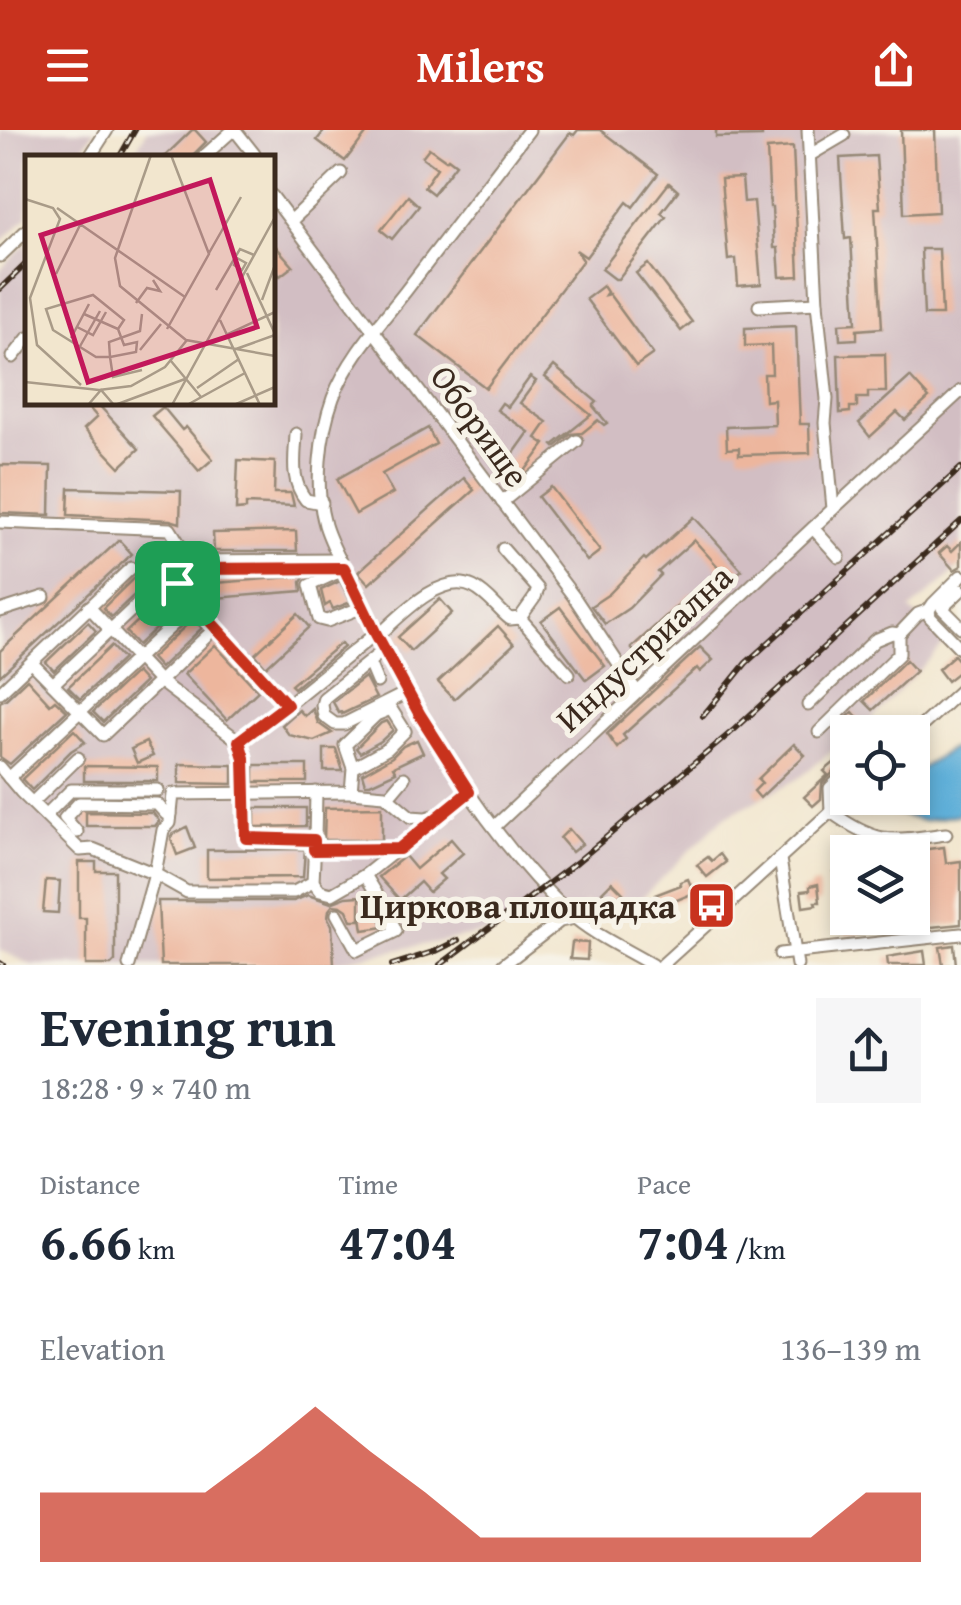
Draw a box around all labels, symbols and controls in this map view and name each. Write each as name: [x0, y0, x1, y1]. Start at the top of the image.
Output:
text: Milers: [416, 33, 545, 98]
icon: menu: [40, 38, 95, 93]
icon: share: [866, 38, 921, 93]
inset map: [25, 155, 275, 405]
street label: Оборище: [419, 354, 542, 497]
pin: [135, 541, 220, 626]
street label: Индустриална: [544, 552, 744, 743]
icon: arrive: [150, 556, 205, 611]
map controls: [830, 715, 930, 935]
button: locate: [830, 715, 930, 815]
button: layers: [830, 835, 930, 935]
place label: Циркова площадка: [360, 880, 676, 931]
bus stop icon: Циркова площадка: [685, 880, 737, 932]
text: Evening run: [40, 986, 336, 1066]
button: share: [816, 998, 921, 1103]
text: 18:28 · 9 × 740 m: [40, 1064, 251, 1111]
text: Distance: [40, 1163, 140, 1204]
text: Time: [339, 1163, 398, 1204]
text: Pace: [637, 1163, 691, 1204]
text: 6.66: [40, 1204, 132, 1277]
text: 47:04: [339, 1204, 456, 1277]
text: 7:04: [637, 1204, 729, 1277]
text: km: [132, 1228, 175, 1269]
text: /km: [729, 1228, 786, 1269]
text: Elevation: [40, 1325, 165, 1372]
text: 136–139 m: [780, 1325, 921, 1372]

